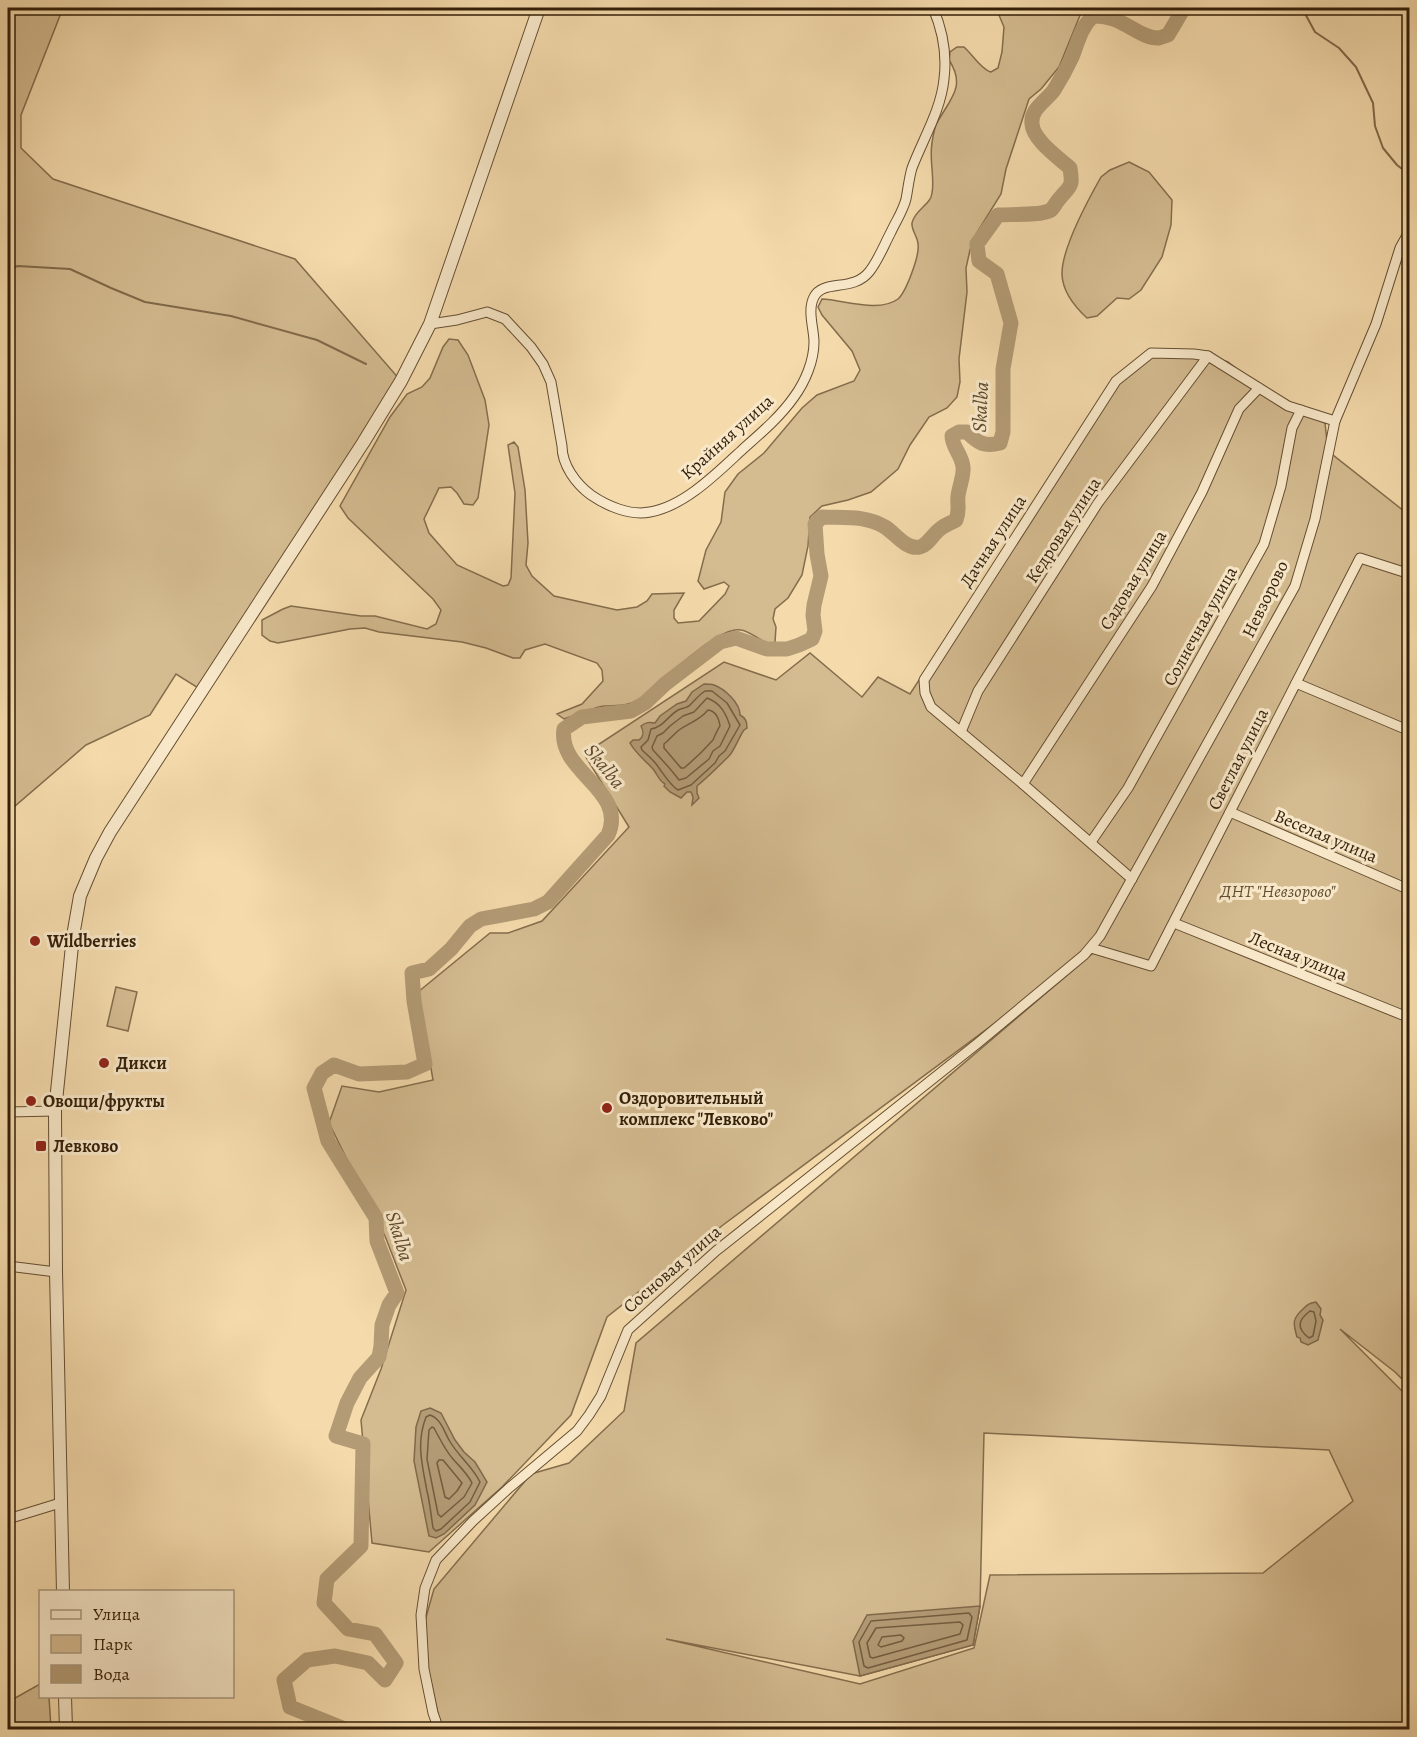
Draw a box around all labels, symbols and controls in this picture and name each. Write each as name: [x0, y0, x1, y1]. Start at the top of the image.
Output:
water label: Skalba: [966, 381, 995, 433]
street label: Крайняя улица: [676, 389, 779, 485]
street label: Кедровая улица: [1020, 472, 1107, 588]
street label: Дачная улица: [954, 490, 1032, 592]
street label: Садовая улица: [1094, 525, 1173, 634]
street label: Невзорово: [1236, 556, 1294, 642]
street label: Солнечная улица: [1157, 561, 1243, 690]
street label: Светлая улица: [1202, 703, 1274, 814]
water label: Skalba: [578, 738, 631, 795]
street label: Веселая улица: [1271, 803, 1382, 869]
park label: ДНТ "Невзорово": [1218, 879, 1336, 903]
street label: Лесная улица: [1245, 925, 1352, 987]
place label: Wildberries: [46, 929, 136, 953]
marker: Wildberries: [28, 934, 42, 948]
place label: Дикси: [116, 1051, 167, 1075]
marker: Дикси: [97, 1056, 111, 1070]
place label: Оздоровительный комплекс "Левково": [619, 1086, 773, 1131]
place label: Овощи/фрукты: [43, 1089, 165, 1113]
marker: Овощи/фрукты: [24, 1094, 38, 1108]
marker: Оздоровительный комплекс "Левково": [600, 1101, 614, 1115]
place label: Левково: [53, 1134, 118, 1158]
marker: Левково: [34, 1139, 48, 1153]
water label: Skalba: [379, 1208, 420, 1264]
street label: Сосновая улица: [618, 1219, 727, 1318]
legend: [39, 1590, 234, 1698]
text: Улица: [93, 1602, 141, 1626]
text: Парк: [93, 1632, 133, 1656]
text: Вода: [93, 1662, 131, 1686]

